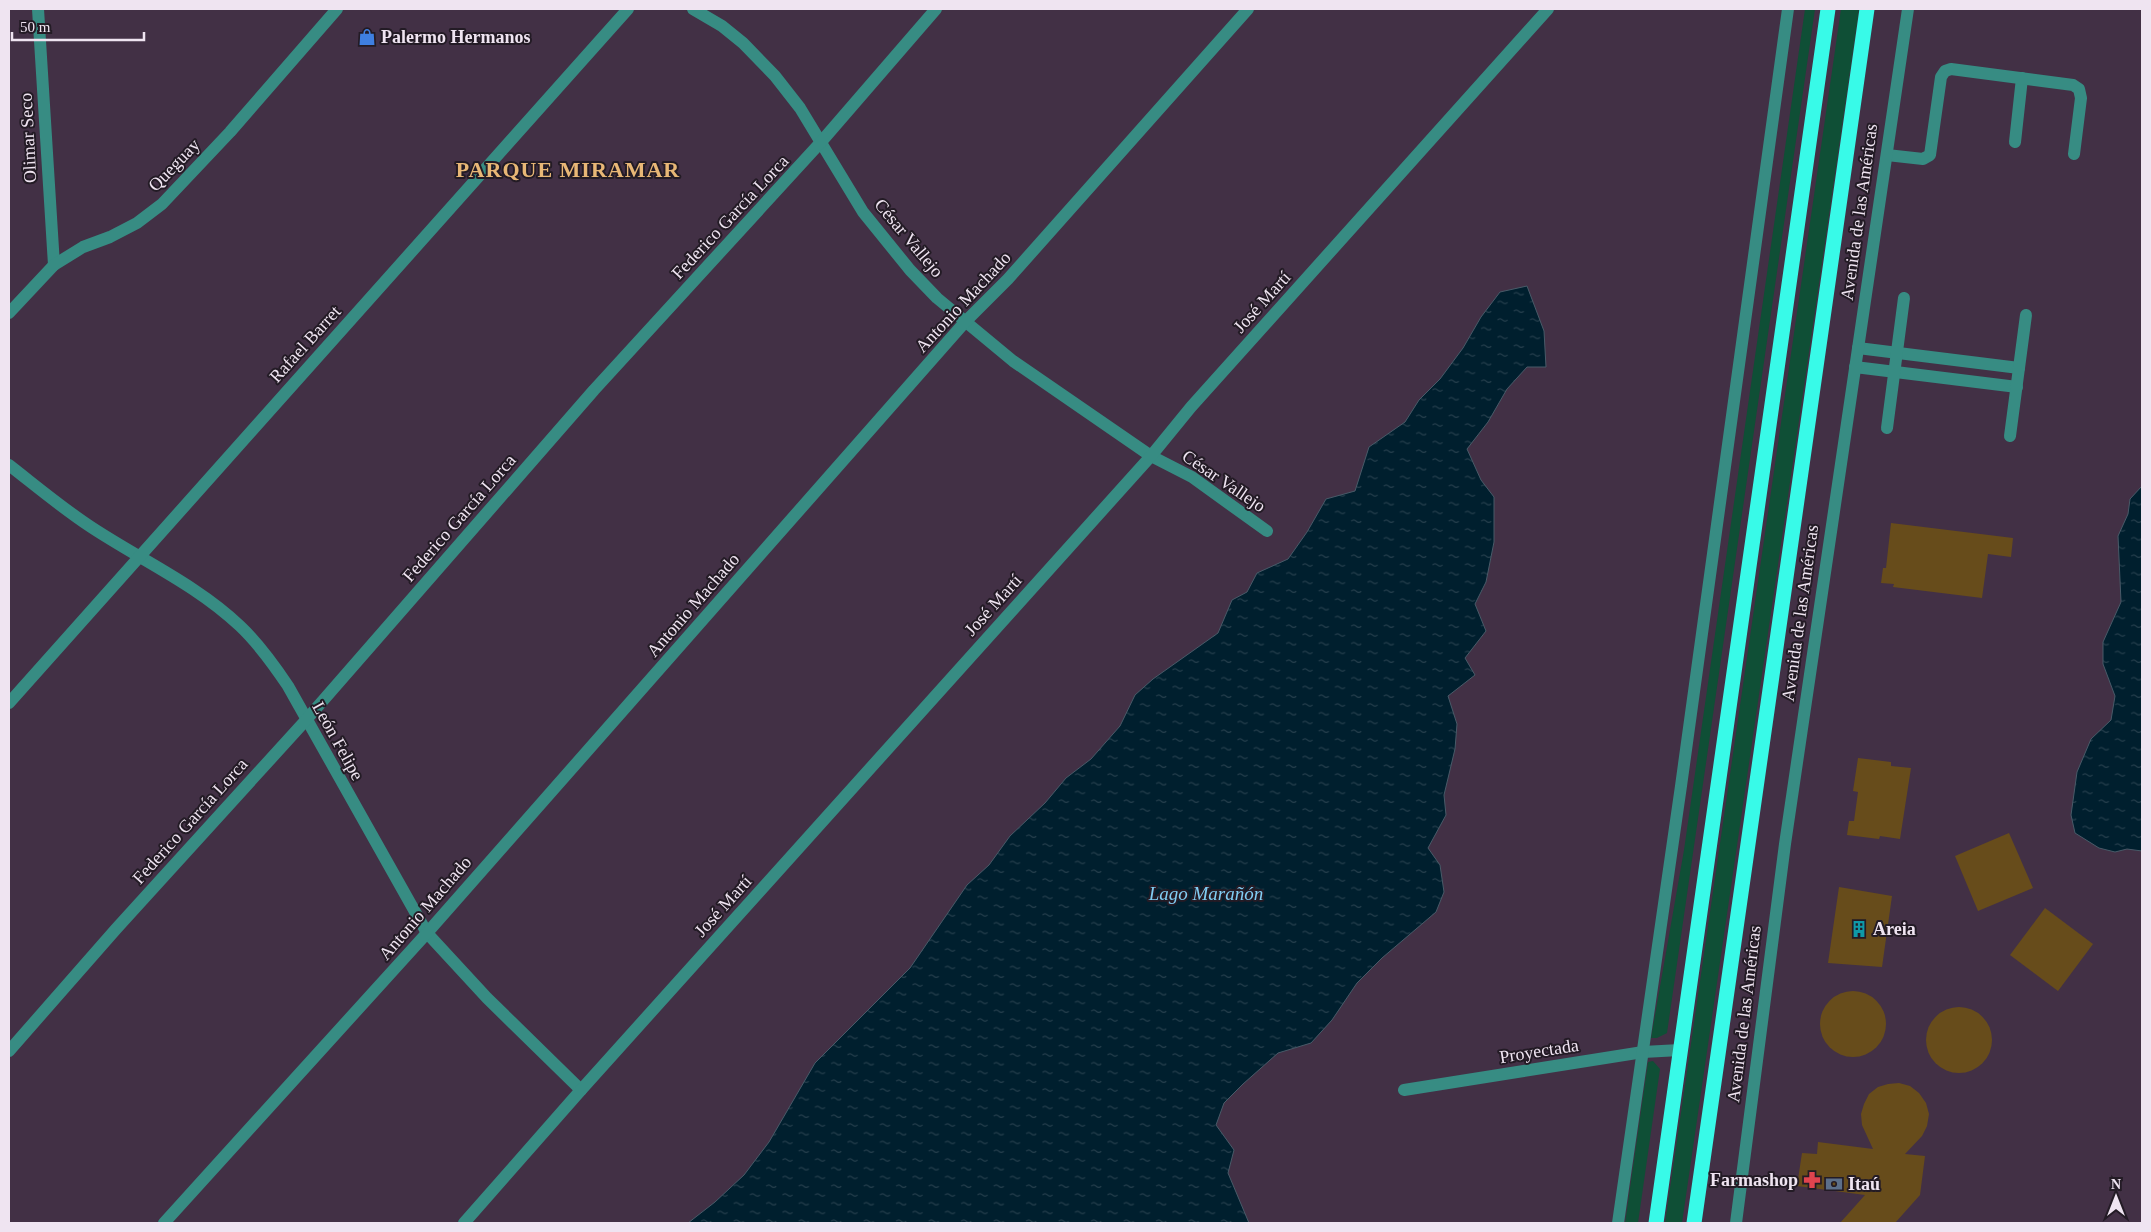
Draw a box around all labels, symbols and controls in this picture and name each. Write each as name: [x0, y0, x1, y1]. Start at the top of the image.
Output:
scale bar: [12, 10, 145, 42]
text: 50 m: [20, 19, 51, 35]
shop icon: Palermo Hermanos: [357, 27, 377, 47]
place label: Palermo Hermanos: [381, 27, 530, 47]
street label: Olimar Seco: [16, 92, 40, 184]
street label: Avenida de las Américas: [1837, 122, 1881, 302]
street label: Queguay: [144, 135, 204, 195]
street label: Federico García Lorca: [667, 151, 793, 283]
district label: PARQUE MIRAMAR: [456, 157, 680, 182]
street label: César Vallejo: [870, 195, 948, 281]
street label: Antonio Machado: [911, 247, 1015, 357]
street label: José Martí: [1229, 267, 1295, 337]
street label: Rafael Barret: [265, 301, 345, 387]
street label: César Vallejo: [1179, 446, 1269, 516]
street label: Federico García Lorca: [398, 450, 520, 586]
street label: Avenida de las Américas: [1778, 523, 1822, 703]
street label: Antonio Machado: [643, 549, 743, 661]
street label: José Martí: [960, 570, 1026, 640]
street label: León Felipe: [308, 698, 368, 784]
street label: Federico García Lorca: [128, 754, 252, 888]
street label: Antonio Machado: [375, 852, 475, 964]
street label: José Martí: [690, 871, 756, 941]
water label: Lago Marañón: [1148, 883, 1263, 904]
building icon: Areia: [1849, 919, 1869, 939]
place label: Areia: [1873, 919, 1916, 939]
street label: Avenida de las Américas: [1723, 924, 1765, 1104]
street label: Proyectada: [1498, 1035, 1580, 1067]
place label: Farmashop: [1710, 1170, 1798, 1190]
pharmacy icon: Farmashop: [1802, 1170, 1822, 1190]
north arrow: [2091, 1172, 2141, 1222]
bank icon: Itaú: [1824, 1174, 1844, 1194]
place label: Itaú: [1848, 1174, 1880, 1194]
text: N: [2111, 1177, 2121, 1192]

